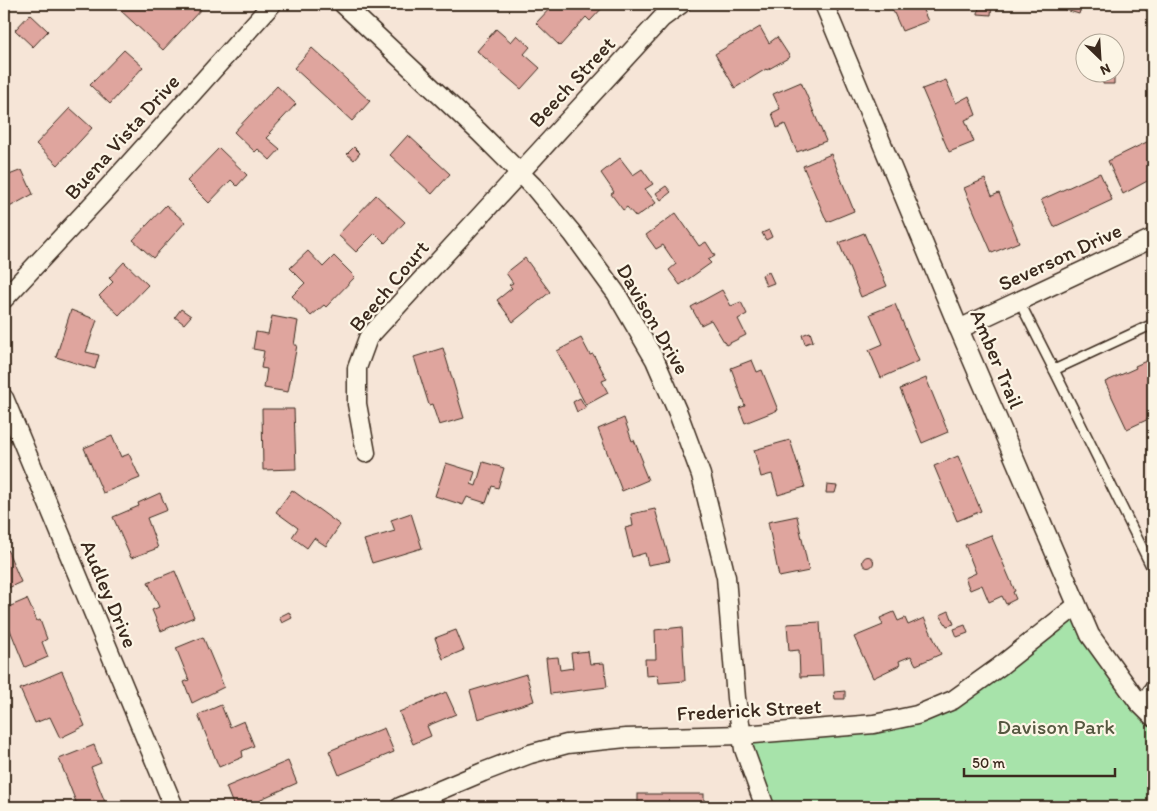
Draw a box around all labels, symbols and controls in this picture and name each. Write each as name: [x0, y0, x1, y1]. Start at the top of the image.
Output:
street label: Beech Street: [523, 31, 620, 132]
north arrow: [1074, 32, 1124, 82]
text: N: [1097, 60, 1113, 79]
street label: Buena Vista Drive: [59, 69, 184, 204]
street label: Severson Drive: [994, 217, 1125, 296]
street label: Beech Court: [343, 235, 434, 336]
street label: Davison Drive: [612, 259, 695, 379]
street label: Amber Trail: [965, 305, 1030, 412]
street label: Audley Drive: [76, 536, 143, 651]
street label: Frederick Street: [676, 693, 822, 726]
park label: Davison Park: [997, 714, 1115, 739]
scale bar: [964, 746, 1116, 778]
text: 50 m: [972, 754, 1005, 772]

